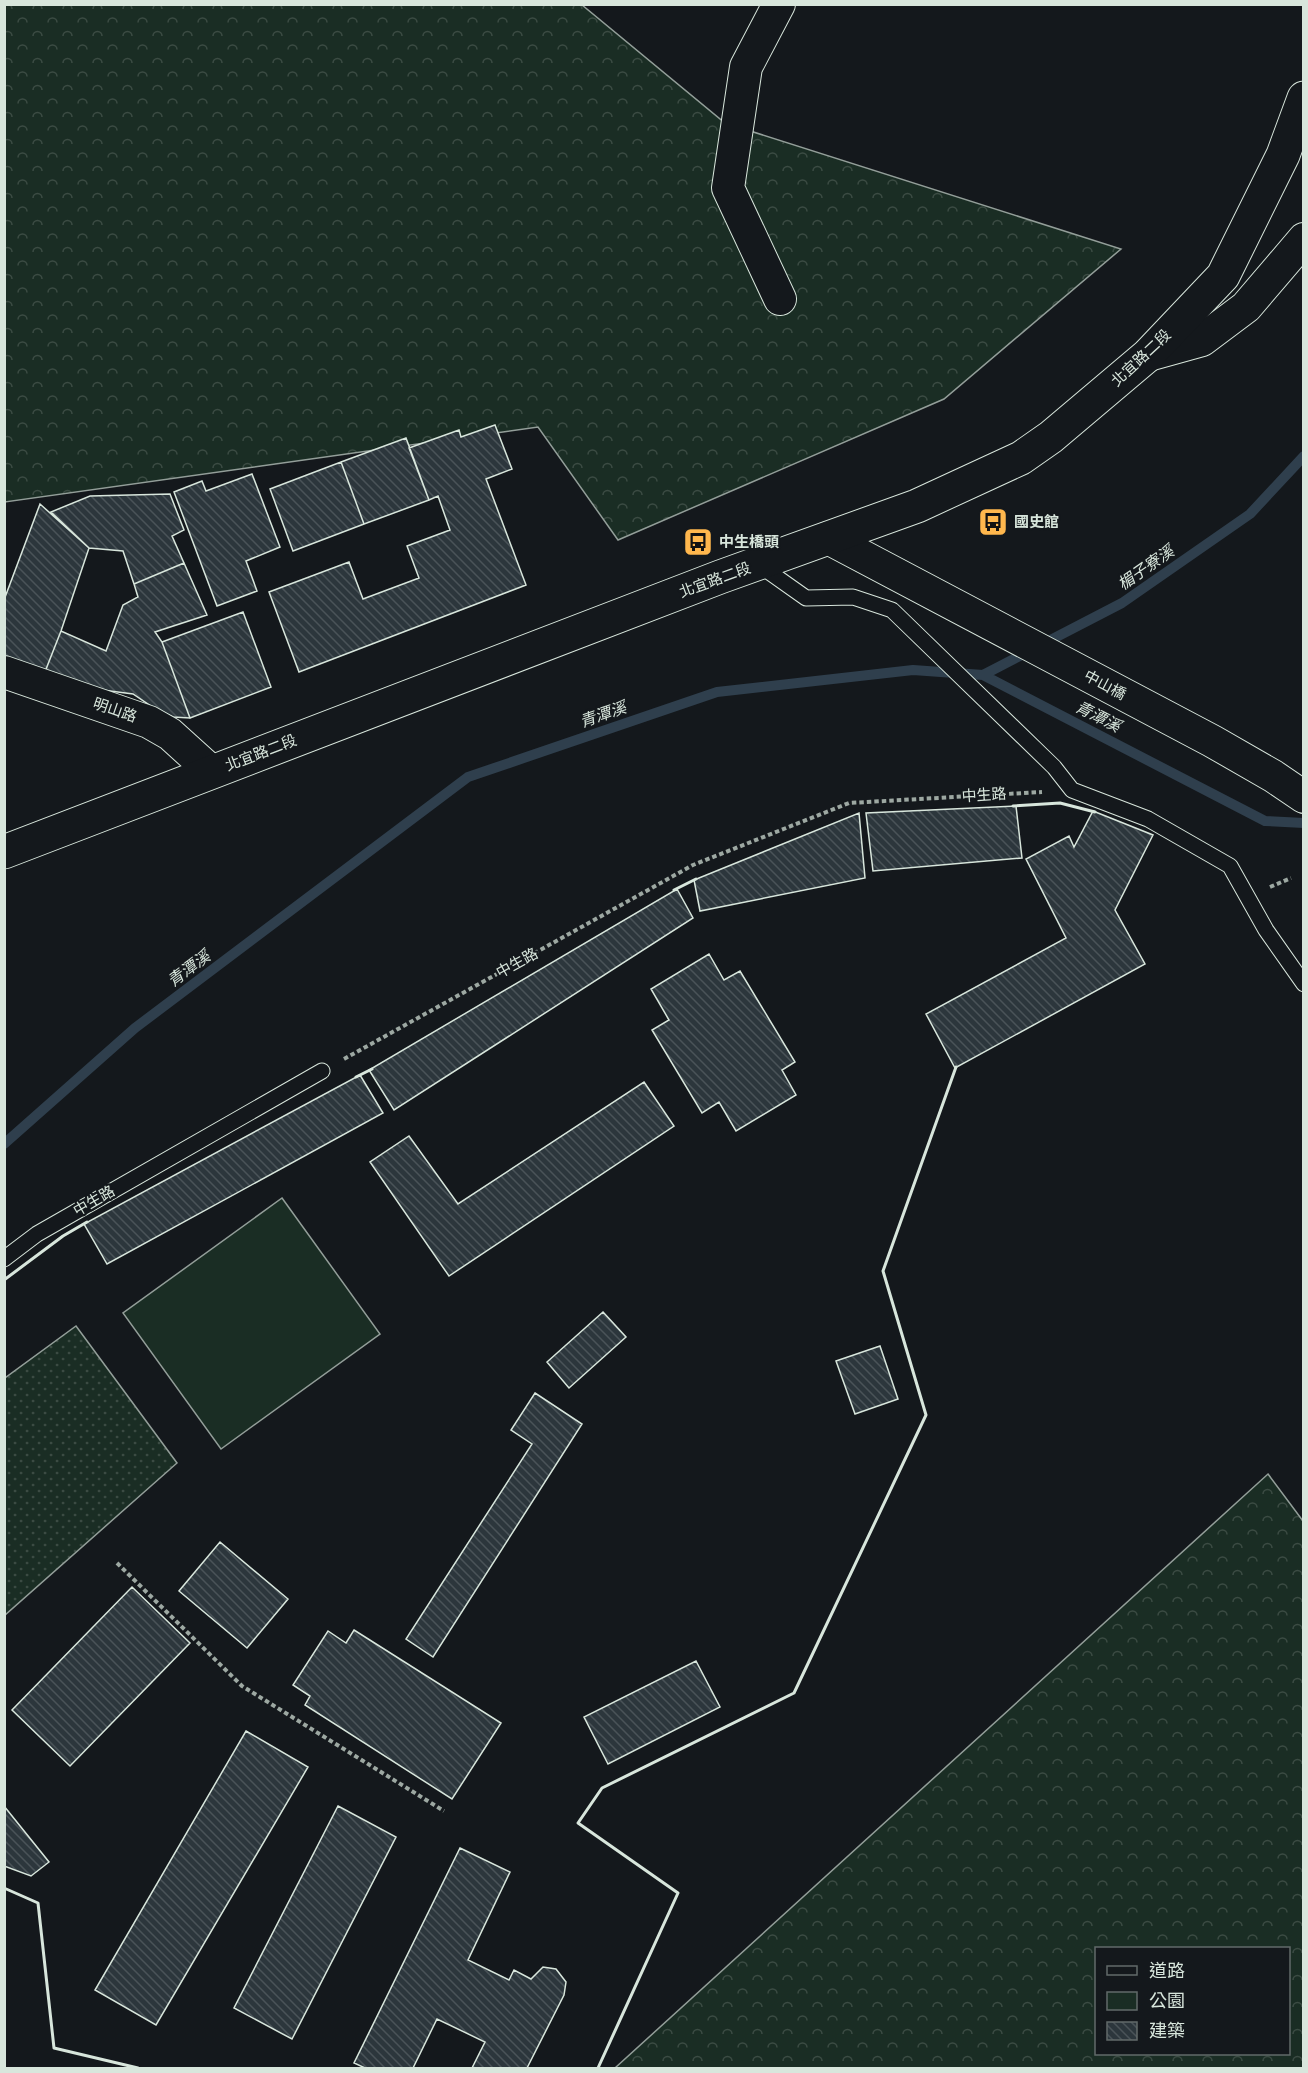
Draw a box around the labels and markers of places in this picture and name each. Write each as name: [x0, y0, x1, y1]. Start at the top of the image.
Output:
bus stop icon: 國史館: [977, 506, 1009, 538]
place label: 國史館: [1014, 513, 1059, 531]
bus stop icon: 中生橋頭: [682, 526, 714, 558]
place label: 中生橋頭: [719, 533, 779, 551]

